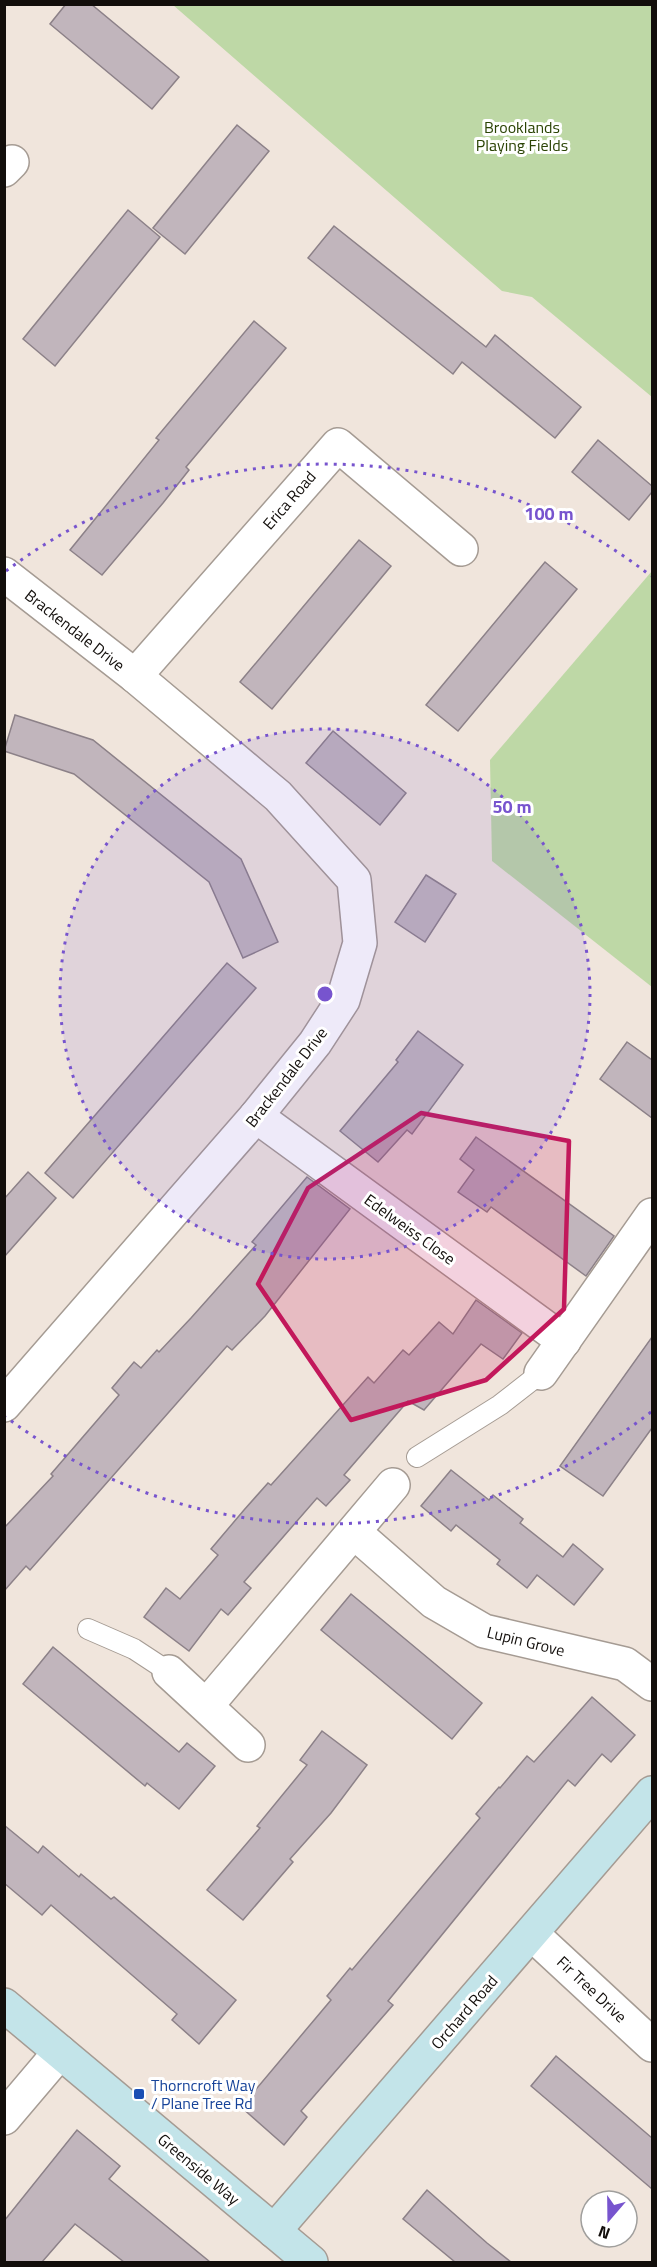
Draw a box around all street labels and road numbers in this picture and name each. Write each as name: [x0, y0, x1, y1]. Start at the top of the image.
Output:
street label: Erica Road: [257, 465, 321, 535]
street label: Brackendale Drive: [20, 583, 130, 677]
street label: Brackendale Drive: [239, 1022, 333, 1132]
street label: Edelweiss Close: [359, 1188, 461, 1270]
street label: Lupin Grove: [485, 1620, 567, 1662]
street label: Fir Tree Drive: [552, 1950, 632, 2028]
street label: Orchard Road: [425, 1970, 503, 2054]
street label: Greenside Way: [153, 2127, 245, 2211]

